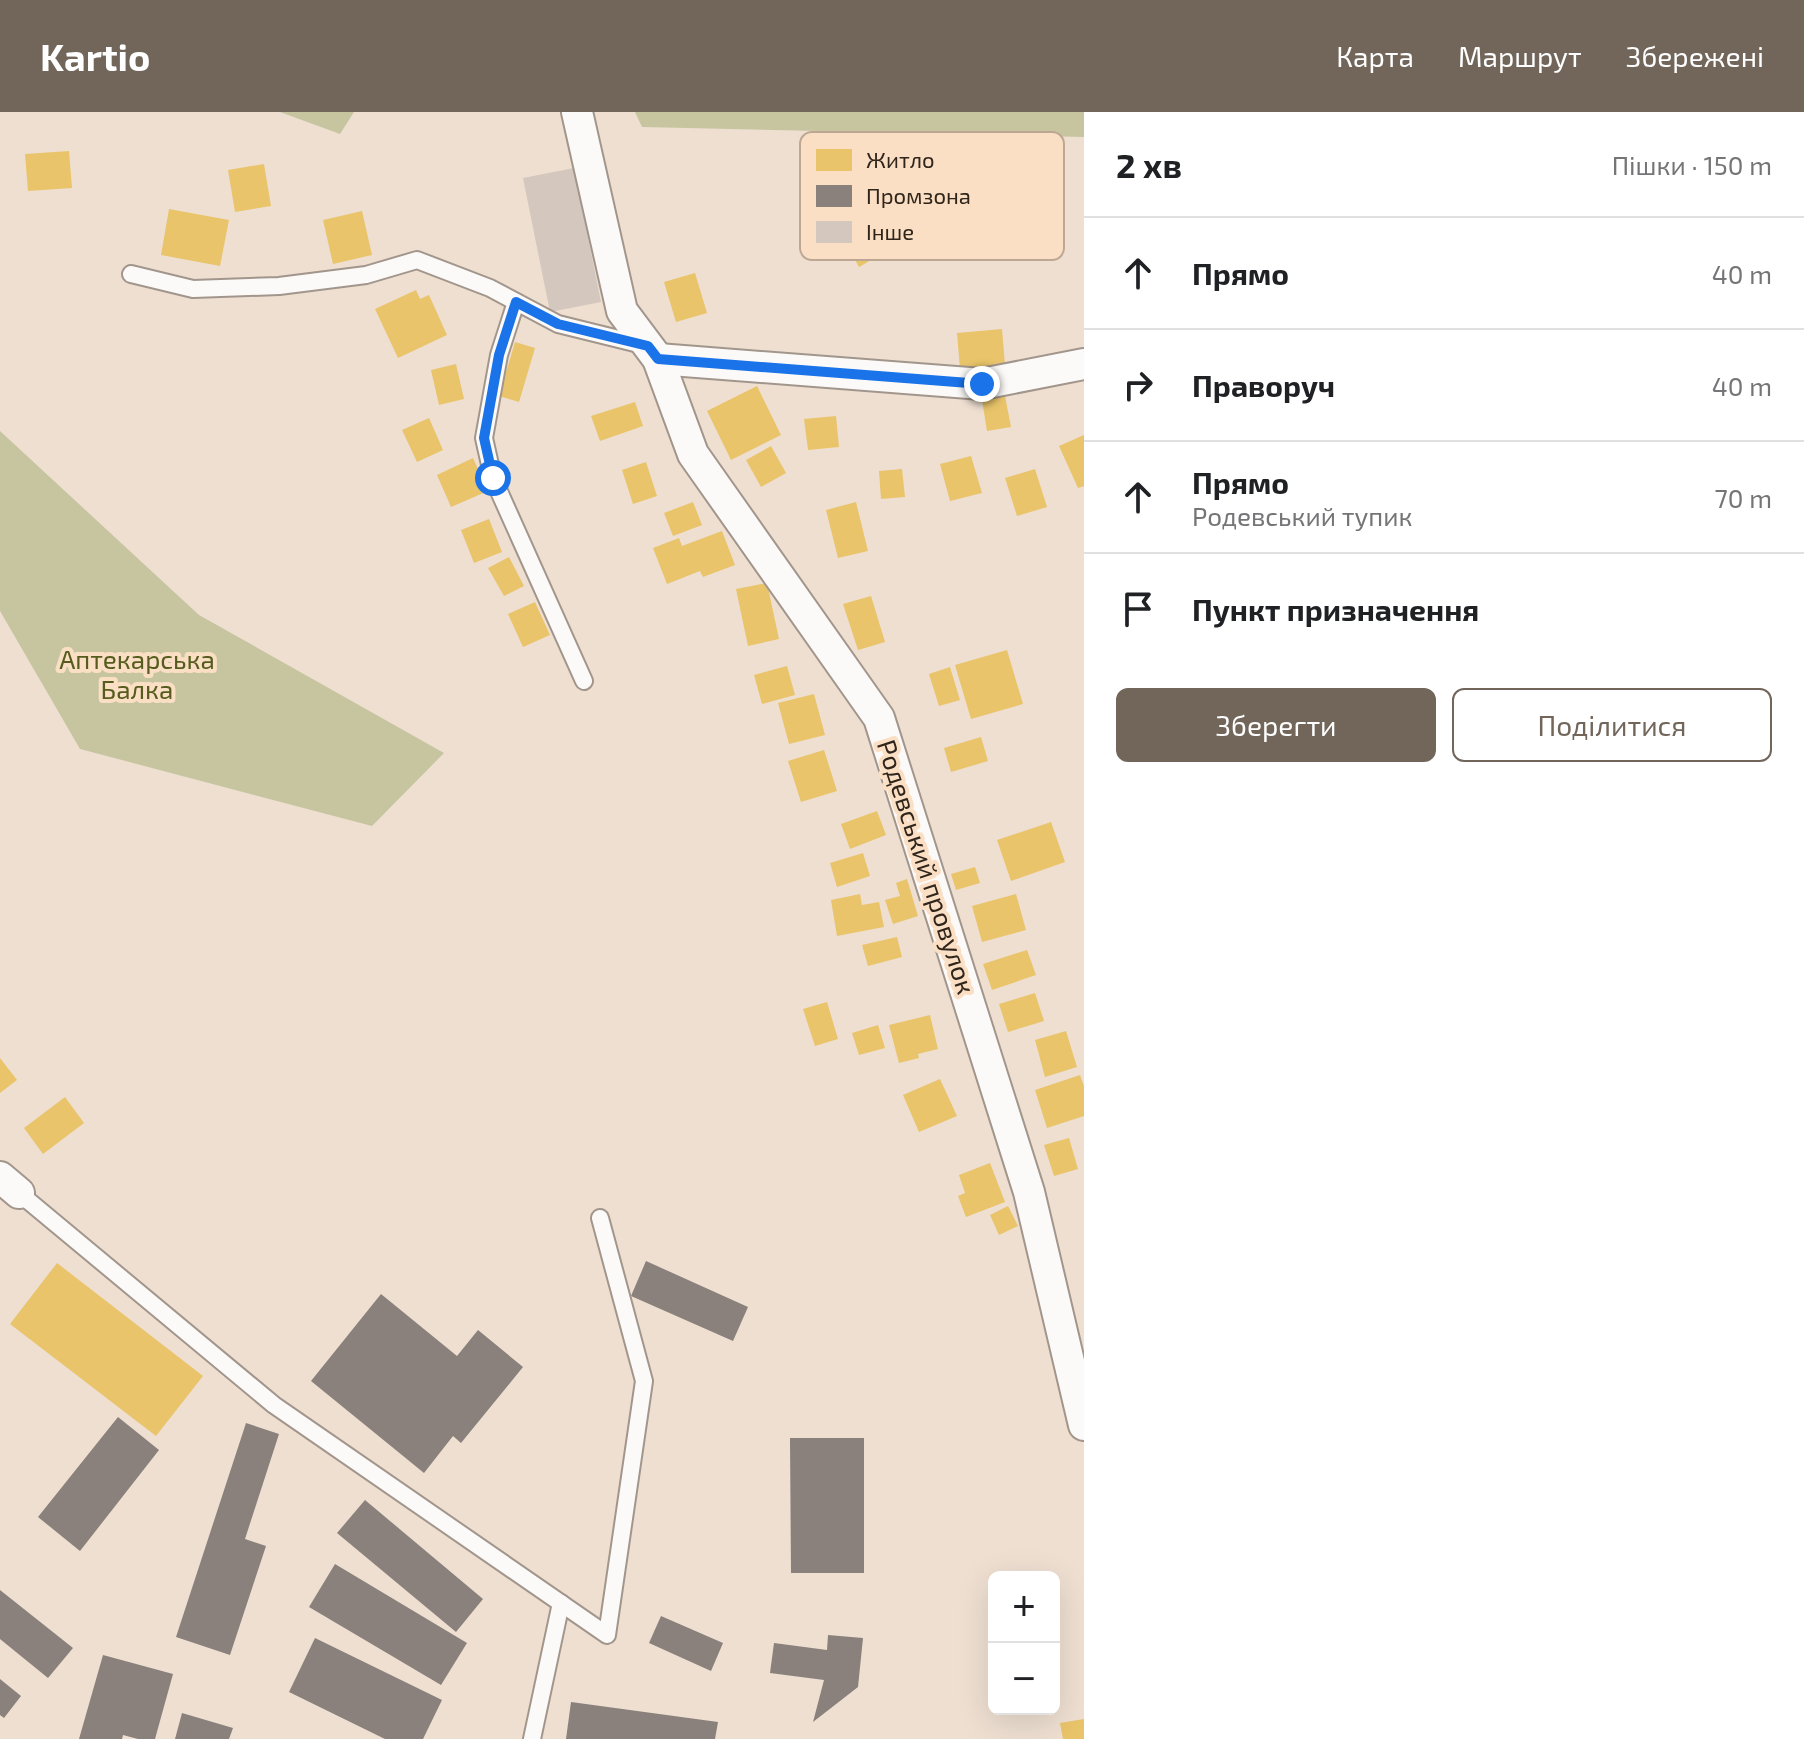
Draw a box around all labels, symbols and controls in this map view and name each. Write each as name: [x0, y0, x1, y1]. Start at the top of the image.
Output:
text: Kartio: [40, 33, 150, 79]
text: Карта: [1336, 39, 1414, 73]
text: Маршрут: [1458, 39, 1582, 73]
text: Збережені: [1626, 39, 1764, 73]
legend: [800, 132, 1064, 260]
text: 2 хв: [1116, 144, 1182, 185]
text: Житло: [866, 146, 935, 172]
text: Пішки · 150 m: [1612, 149, 1772, 180]
text: Промзона: [866, 182, 971, 208]
text: Інше: [866, 218, 914, 244]
icon: ahead: [1116, 251, 1160, 295]
text: Прямо: [1192, 255, 1289, 291]
text: 40 m: [1712, 258, 1772, 289]
icon: right: [1116, 363, 1160, 407]
route end: [964, 366, 1000, 402]
text: Праворуч: [1192, 367, 1335, 403]
text: 40 m: [1712, 370, 1772, 401]
route start: [475, 460, 511, 496]
text: Прямо: [1192, 464, 1289, 500]
icon: ahead: [1116, 475, 1160, 519]
text: 70 m: [1714, 482, 1772, 513]
text: Родевський тупик: [1192, 500, 1412, 531]
icon: arrive: [1116, 587, 1160, 631]
text: Пункт призначення: [1192, 591, 1479, 627]
park label: Аптекарська Балка: [59, 643, 215, 704]
button: Зберегти: [1116, 688, 1436, 762]
button: Поділитися: [1452, 688, 1772, 762]
street label: Родевський провулок: [871, 736, 983, 998]
map controls: [988, 1571, 1060, 1715]
button: +: [988, 1571, 1060, 1643]
button: −: [988, 1643, 1060, 1715]

